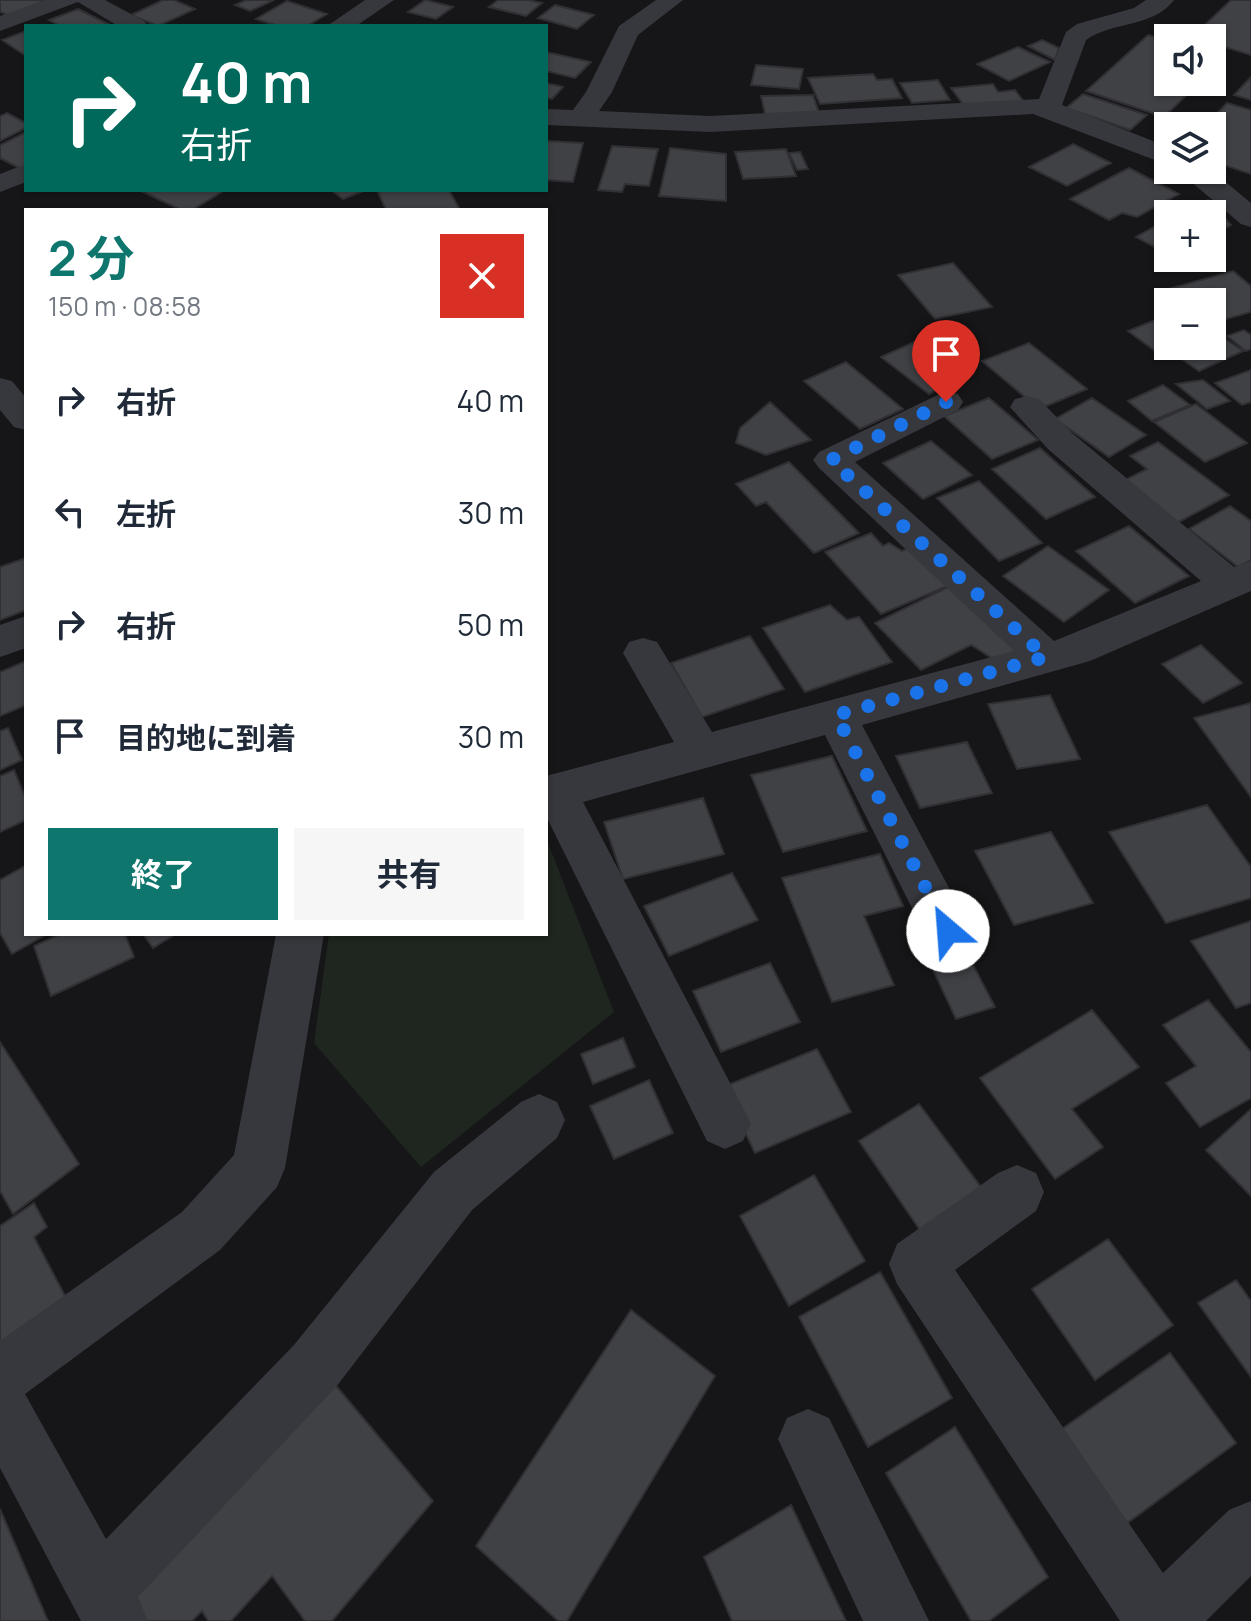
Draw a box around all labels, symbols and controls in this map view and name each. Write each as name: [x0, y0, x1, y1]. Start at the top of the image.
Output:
map controls: [1154, 24, 1226, 360]
button: sound: [1154, 24, 1226, 96]
text: 40 m: [180, 43, 312, 120]
icon: right: [48, 56, 152, 160]
button: layers: [1154, 112, 1226, 184]
text: 右折: [180, 120, 252, 169]
button: +: [1154, 200, 1226, 272]
text: 2 分: [48, 225, 134, 290]
button: close: [440, 234, 524, 318]
text: 150 m · 08:58: [48, 288, 201, 324]
button: −: [1154, 288, 1226, 360]
pin: [912, 320, 980, 402]
icon: arrive: [924, 332, 968, 376]
icon: right: [48, 378, 92, 422]
text: 40 m: [457, 380, 524, 421]
text: 右折: [116, 381, 176, 422]
icon: left: [48, 490, 92, 534]
text: 30 m: [458, 492, 524, 533]
text: 左折: [116, 493, 176, 534]
icon: right: [48, 602, 92, 646]
text: 50 m: [457, 604, 524, 645]
text: 右折: [116, 605, 176, 646]
icon: arrive: [48, 714, 92, 758]
text: 30 m: [458, 716, 524, 757]
text: 目的地に到着: [116, 717, 296, 758]
button: 終了: [48, 828, 278, 920]
button: 共有: [294, 828, 524, 920]
position arrow: [906, 889, 990, 973]

